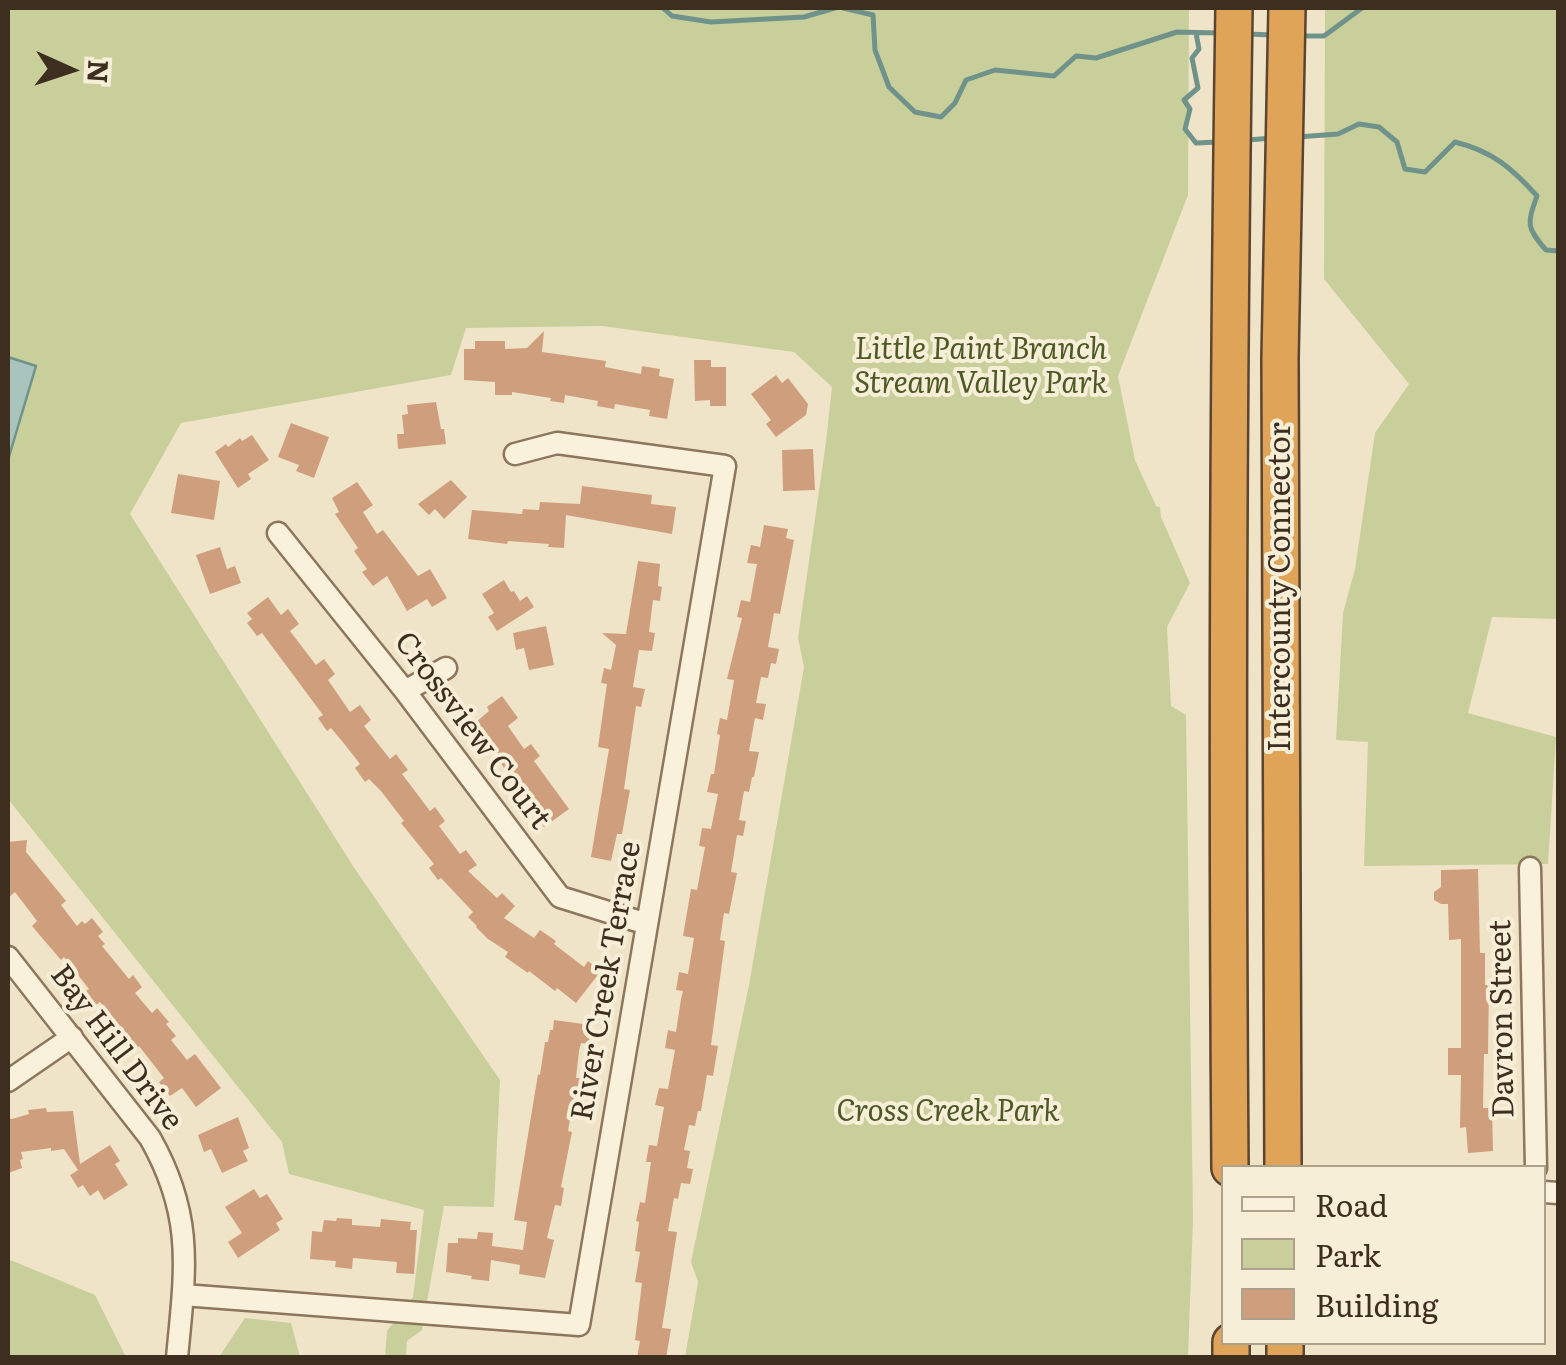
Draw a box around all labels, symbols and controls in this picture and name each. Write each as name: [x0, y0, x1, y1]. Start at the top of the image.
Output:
north arrow: [20, 20, 120, 120]
text: N: [78, 59, 122, 84]
park label: Little Paint Branch Stream Valley Park: [854, 332, 1108, 402]
street label: Intercounty Connector: [1263, 422, 1299, 752]
street label: Crossview Court: [386, 625, 558, 837]
street label: River Creek Terrace: [565, 838, 649, 1124]
street label: Davron Street: [1483, 919, 1523, 1119]
street label: Bay Hill Drive: [42, 958, 190, 1138]
park label: Cross Creek Park: [836, 1094, 1060, 1130]
legend: [1221, 1165, 1546, 1345]
text: Road: [1315, 1182, 1388, 1226]
text: Park: [1315, 1232, 1381, 1276]
text: Building: [1315, 1282, 1439, 1326]

